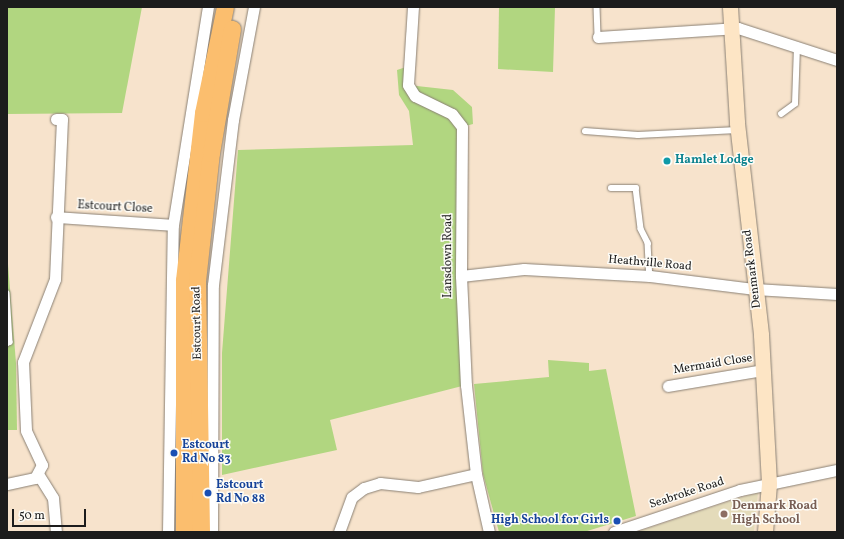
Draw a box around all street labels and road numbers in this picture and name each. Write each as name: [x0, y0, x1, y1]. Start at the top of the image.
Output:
street label: Estcourt Close: [77, 199, 153, 217]
street label: Lansdown Road: [442, 214, 456, 298]
street label: Denmark Road: [741, 229, 765, 309]
street label: Heathville Road: [608, 253, 692, 275]
street label: Estcourt Road: [190, 286, 206, 360]
street label: Mermaid Close: [673, 352, 753, 378]
street label: Seabroke Road: [648, 475, 726, 513]

